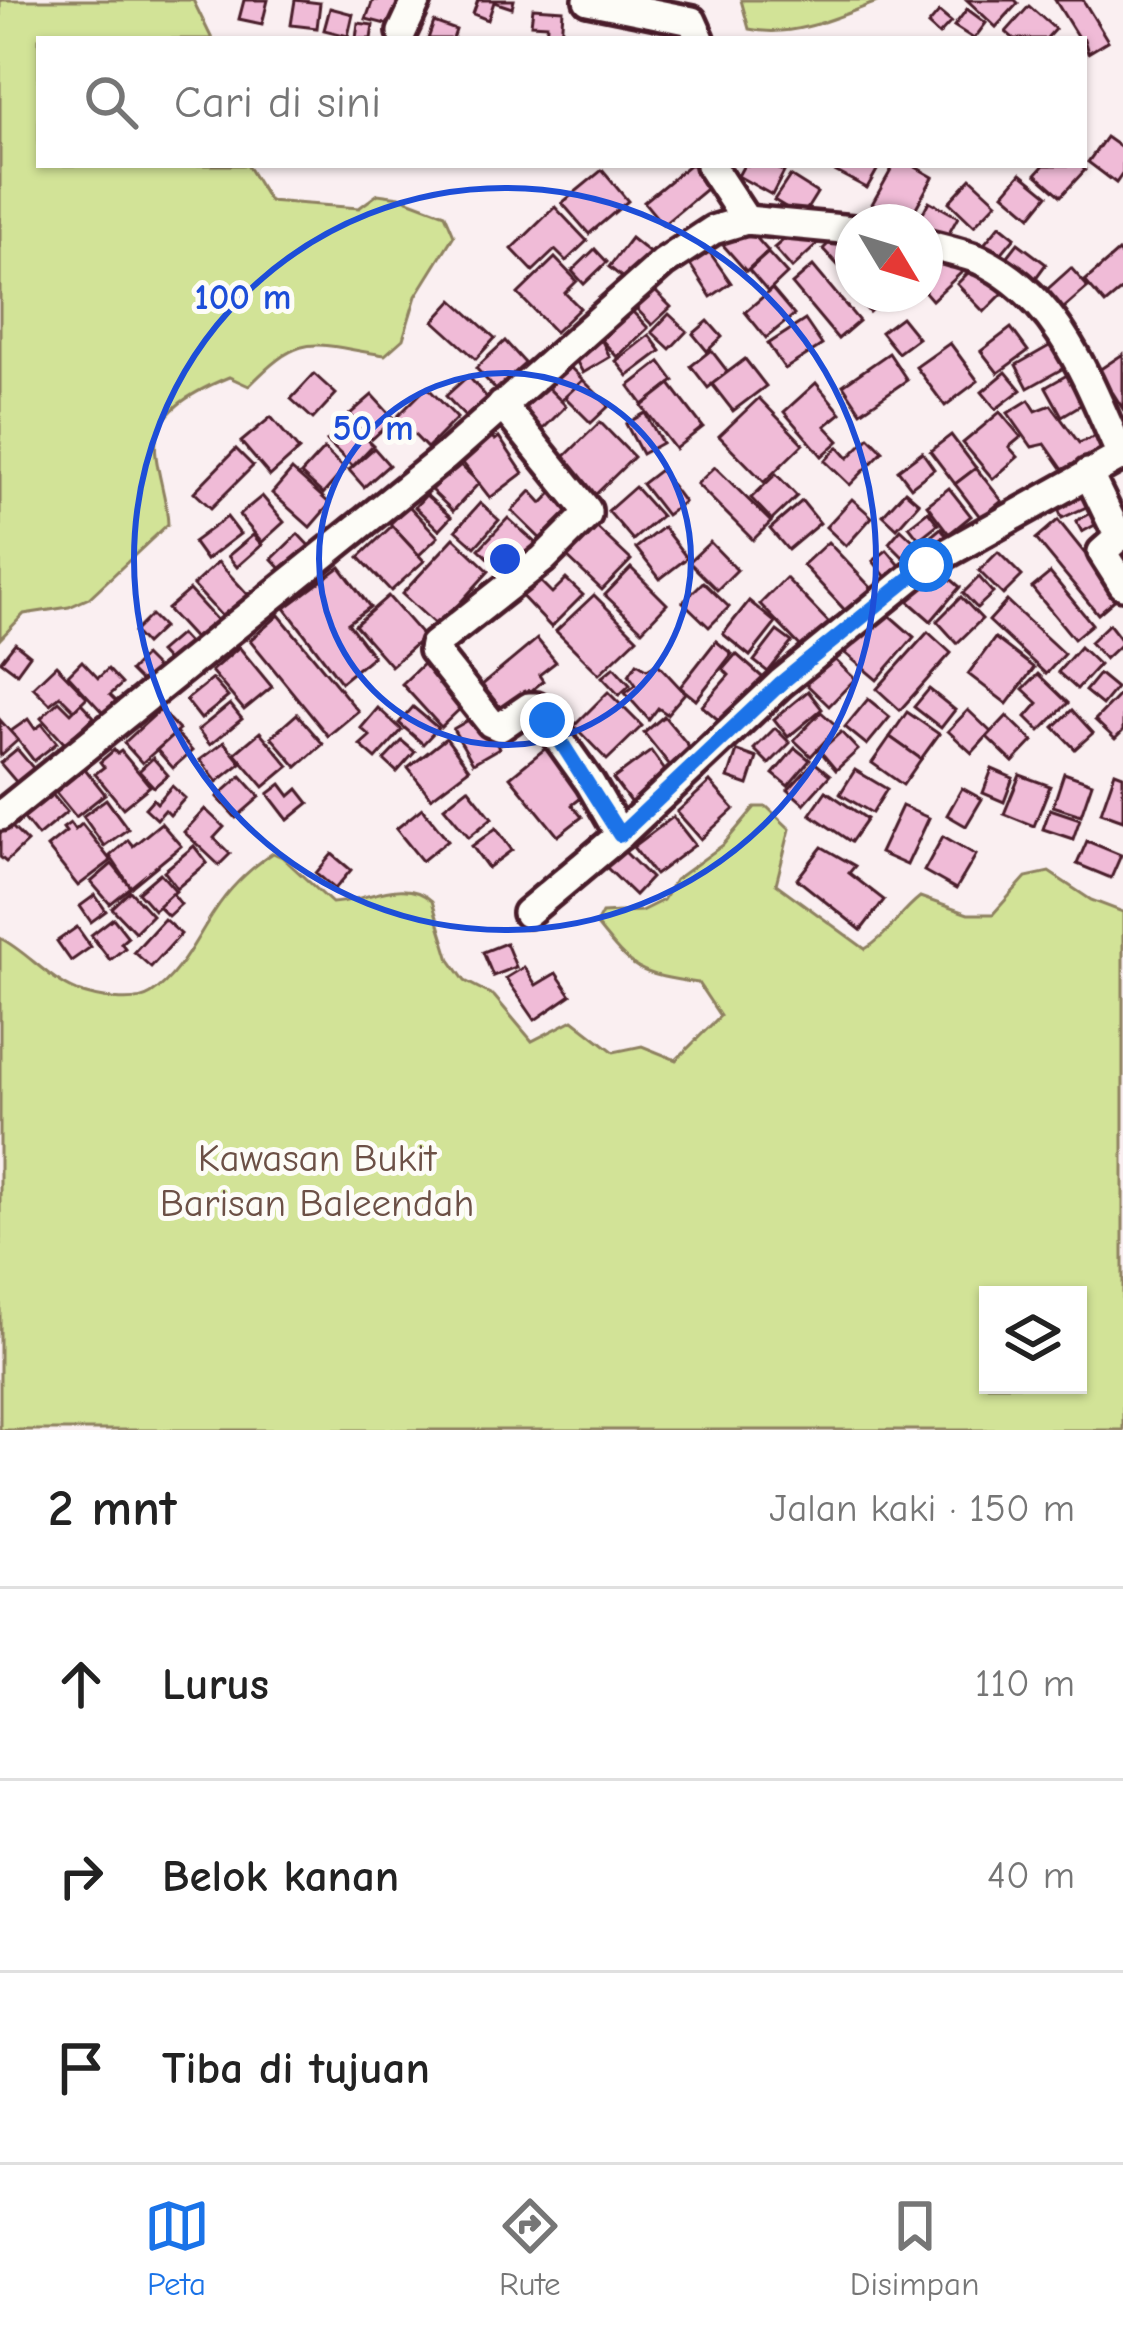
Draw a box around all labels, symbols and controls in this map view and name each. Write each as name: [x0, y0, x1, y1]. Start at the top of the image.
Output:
search box: [36, 36, 1087, 168]
icon: search: [78, 69, 144, 135]
text: Cari di sini: [174, 76, 381, 128]
north arrow: [835, 204, 943, 312]
text: 100 m: [195, 277, 291, 318]
text: 50 m: [332, 408, 414, 449]
centre of rings: [484, 538, 526, 580]
route start: [899, 538, 953, 592]
route end: [520, 693, 574, 747]
park label: Kawasan Bukit Barisan Baleendah: [160, 1136, 474, 1226]
map controls: [979, 1286, 1087, 1394]
button: layers: [979, 1286, 1087, 1394]
text: 2 mnt: [48, 1479, 177, 1538]
text: Jalan kaki · 150 m: [769, 1486, 1075, 1531]
icon: ahead: [48, 1651, 114, 1717]
text: Lurus: [162, 1658, 269, 1710]
text: 110 m: [975, 1661, 1075, 1706]
icon: right: [48, 1843, 114, 1909]
text: Belok kanan: [162, 1850, 399, 1902]
text: 40 m: [987, 1853, 1075, 1898]
icon: arrive: [48, 2035, 114, 2101]
text: Tiba di tujuan: [162, 2042, 430, 2094]
tab: Peta: [144, 2193, 210, 2303]
tab: Rute: [497, 2193, 563, 2303]
tab: Disimpan: [850, 2193, 979, 2303]

